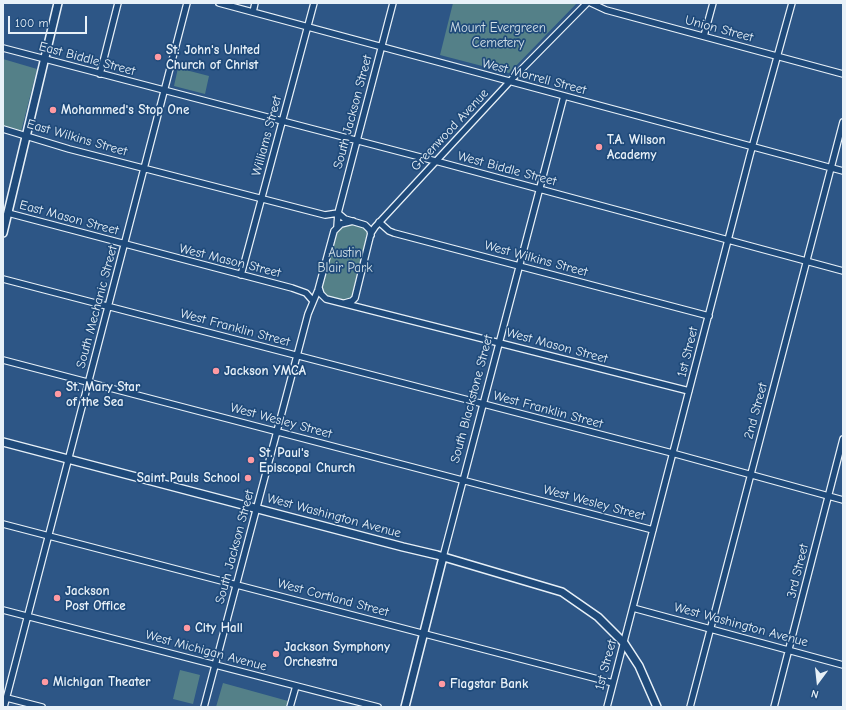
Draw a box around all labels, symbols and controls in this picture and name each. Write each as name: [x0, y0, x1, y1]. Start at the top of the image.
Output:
scale bar: [10, 8, 89, 34]
street label: Union Street: [683, 12, 755, 46]
text: 100 m: [15, 16, 48, 30]
park label: Mount Evergreen Cemetery: [450, 20, 546, 51]
street label: East Biddle Street: [37, 39, 137, 79]
place label: St. John's United Church of Christ: [166, 42, 260, 73]
marker: St. John's United Church of Christ: [153, 52, 163, 62]
street label: South Jackson Street: [330, 53, 376, 171]
street label: West Morrell Street: [480, 56, 588, 98]
street label: Greenwood Avenue: [408, 86, 492, 174]
street label: Williams Street: [249, 94, 285, 178]
place label: Mohammed's Stop One: [61, 102, 189, 118]
marker: Mohammed's Stop One: [48, 105, 58, 115]
street label: East Wilkins Street: [25, 116, 129, 160]
place label: T.A. Wilson Academy: [607, 132, 666, 163]
marker: T.A. Wilson Academy: [594, 142, 604, 152]
street label: West Biddle Street: [456, 148, 558, 190]
street label: East Mason Street: [18, 197, 120, 239]
street label: West Wilkins Street: [483, 238, 589, 280]
street label: West Mason Street: [178, 241, 282, 281]
street label: South Mechanic Street: [73, 244, 121, 370]
park label: Austin Blair Park: [318, 245, 372, 276]
street label: West Franklin Street: [178, 306, 292, 350]
street label: West Mason Street: [505, 325, 609, 367]
street label: 1st Street: [674, 325, 702, 379]
street label: South Blackstone Street: [447, 333, 497, 465]
place label: Jackson YMCA: [224, 363, 306, 379]
marker: Jackson YMCA: [211, 366, 221, 376]
place label: St. Mary Star of the Sea: [66, 379, 140, 410]
street label: 2nd Street: [741, 381, 771, 441]
street label: West Franklin Street: [491, 388, 605, 432]
marker: St. Mary Star of the Sea: [53, 389, 63, 399]
street label: West Wesley Street: [228, 400, 334, 442]
place label: St. Paul's Episcopal Church: [259, 445, 355, 476]
marker: St. Paul's Episcopal Church: [246, 455, 256, 465]
place label: Saint Pauls School: [137, 470, 240, 486]
marker: Saint Pauls School: [243, 473, 253, 483]
street label: West Wesley Street: [541, 482, 647, 524]
street label: South Jackson Street: [212, 488, 258, 606]
street label: West Washington Avenue: [265, 491, 403, 541]
street label: 3rd Street: [784, 542, 812, 600]
street label: West Cortland Street: [276, 576, 390, 620]
place label: Jackson Post Office: [65, 583, 126, 614]
marker: Jackson Post Office: [52, 593, 62, 603]
street label: West Washington Avenue: [672, 600, 810, 650]
place label: City Hall: [195, 620, 243, 636]
marker: City Hall: [182, 623, 192, 633]
street label: West Michigan Avenue: [144, 627, 268, 675]
street label: 1st Street: [592, 638, 620, 692]
place label: Jackson Symphony Orchestra: [284, 639, 390, 670]
marker: Jackson Symphony Orchestra: [271, 649, 281, 659]
north arrow: [798, 662, 838, 702]
place label: Michigan Theater: [53, 674, 150, 690]
place label: Flagstar Bank: [450, 676, 528, 692]
marker: Michigan Theater: [40, 677, 50, 687]
marker: Flagstar Bank: [437, 679, 447, 689]
text: N: [810, 687, 820, 701]

